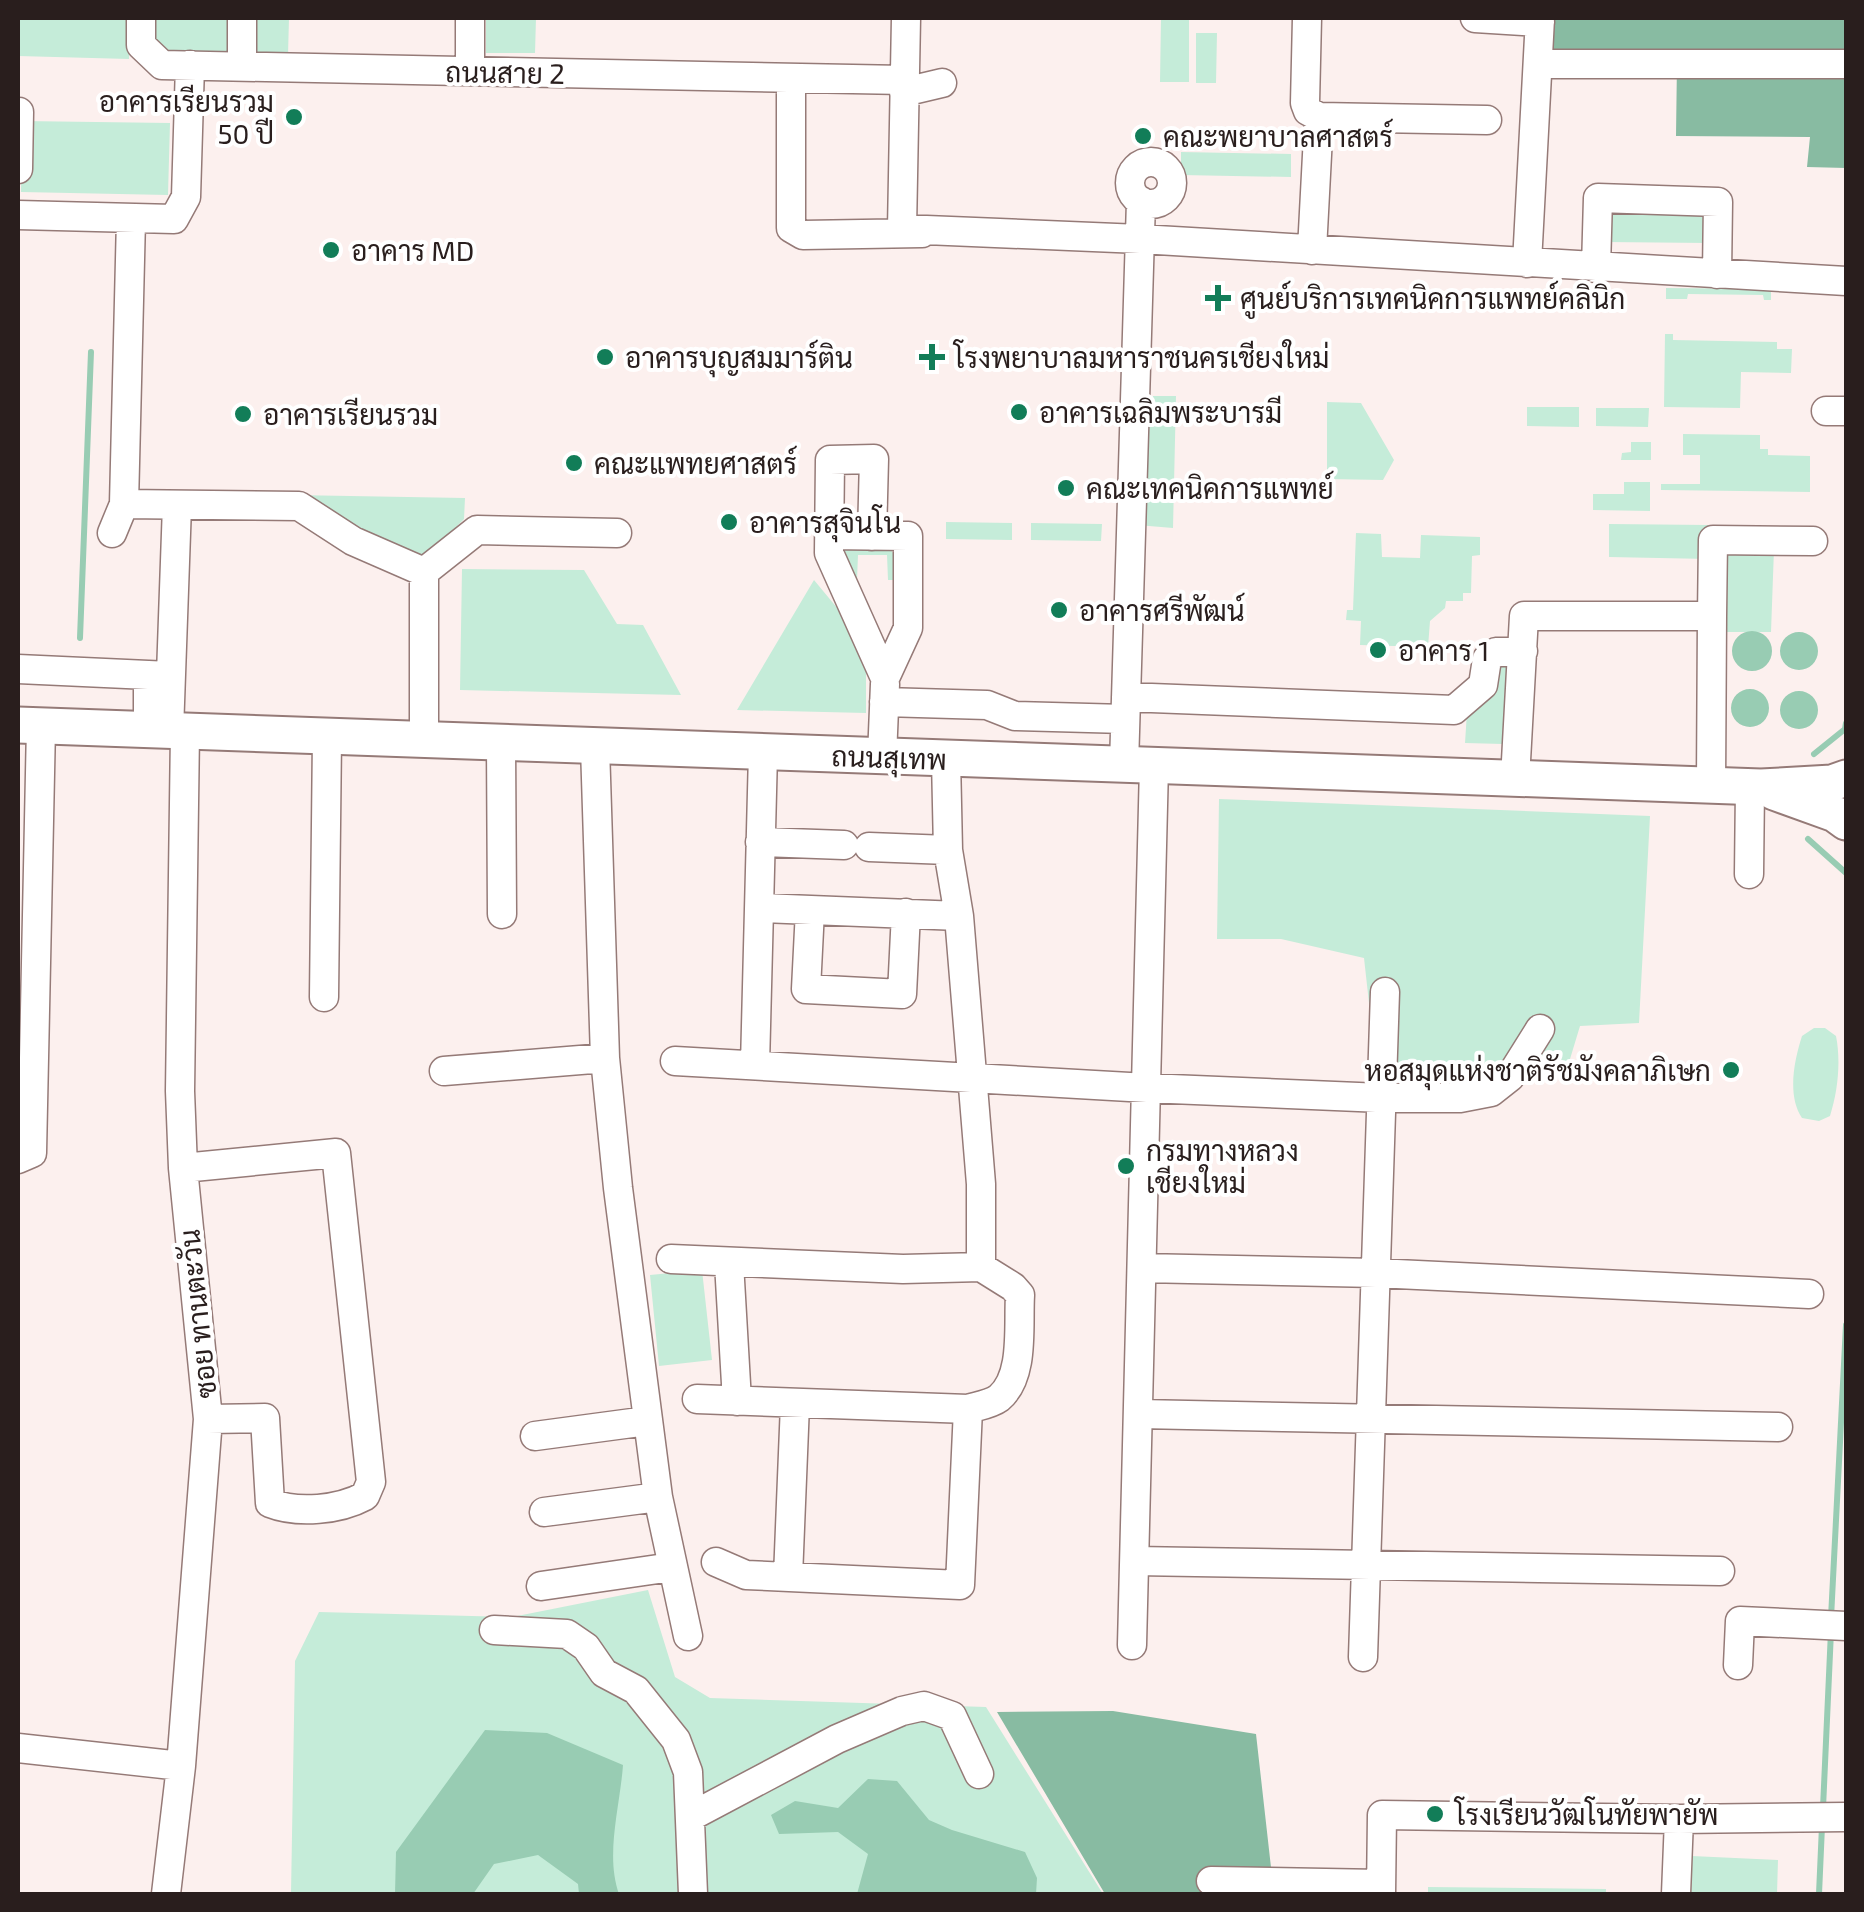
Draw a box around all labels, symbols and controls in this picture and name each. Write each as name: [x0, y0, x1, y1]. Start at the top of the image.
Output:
street label: ถนนสาย 2: [445, 54, 565, 90]
place label: อาคารเรียนรวม 50 ปี: [99, 84, 274, 150]
marker: อาคารเรียนรวม 50 ปี: [283, 106, 305, 128]
place label: คณะพยาบาลศาสตร์: [1163, 118, 1393, 153]
marker: คณะพยาบาลศาสตร์: [1132, 125, 1154, 147]
place label: อาคาร MD: [351, 233, 474, 267]
marker: อาคาร MD: [320, 239, 342, 261]
place label: ศูนย์บริการเทคนิคการแพทย์คลินิก: [1240, 280, 1625, 319]
marker: ศูนย์บริการเทคนิคการแพทย์คลินิก: [1205, 285, 1231, 311]
place label: อาคารบุญสมมาร์ติน: [625, 339, 853, 378]
place label: โรงพยาบาลมหาราชนครเชียงใหม่: [952, 339, 1329, 374]
marker: โรงพยาบาลมหาราชนครเชียงใหม่: [919, 344, 945, 370]
marker: อาคารบุญสมมาร์ติน: [594, 346, 616, 368]
place label: อาคารเฉลิมพระบารมี: [1039, 395, 1282, 429]
place label: อาคารเรียนรวม: [263, 397, 438, 431]
marker: อาคารเฉลิมพระบารมี: [1008, 401, 1030, 423]
marker: อาคารเรียนรวม: [232, 403, 254, 425]
place label: คณะแพทยศาสตร์: [594, 445, 797, 480]
marker: คณะแพทยศาสตร์: [563, 452, 585, 474]
place label: คณะเทคนิคการแพทย์: [1086, 470, 1334, 505]
marker: คณะเทคนิคการแพทย์: [1055, 477, 1077, 499]
place label: อาคารสุจินโน: [749, 504, 901, 543]
marker: อาคารสุจินโน: [718, 511, 740, 533]
place label: อาคารศรีพัฒน์: [1079, 592, 1245, 627]
marker: อาคารศรีพัฒน์: [1048, 599, 1070, 621]
place label: อาคาร 1: [1398, 633, 1489, 667]
marker: อาคาร 1: [1367, 639, 1389, 661]
street label: ถนนสุเทพ: [831, 738, 947, 780]
place label: หอสมุดแห่งชาติรัชมังคลาภิเษก: [1364, 1053, 1711, 1091]
marker: หอสมุดแห่งชาติรัชมังคลาภิเษก: [1720, 1059, 1742, 1081]
place label: กรมทางหลวง เชียงใหม่: [1146, 1133, 1299, 1199]
marker: กรมทางหลวง เชียงใหม่: [1115, 1155, 1137, 1177]
street label: ซอย ทานตะวัน: [171, 1228, 223, 1400]
place label: โรงเรียนวัฒโนทัยพายัพ: [1453, 1796, 1718, 1831]
marker: โรงเรียนวัฒโนทัยพายัพ: [1424, 1803, 1446, 1825]

